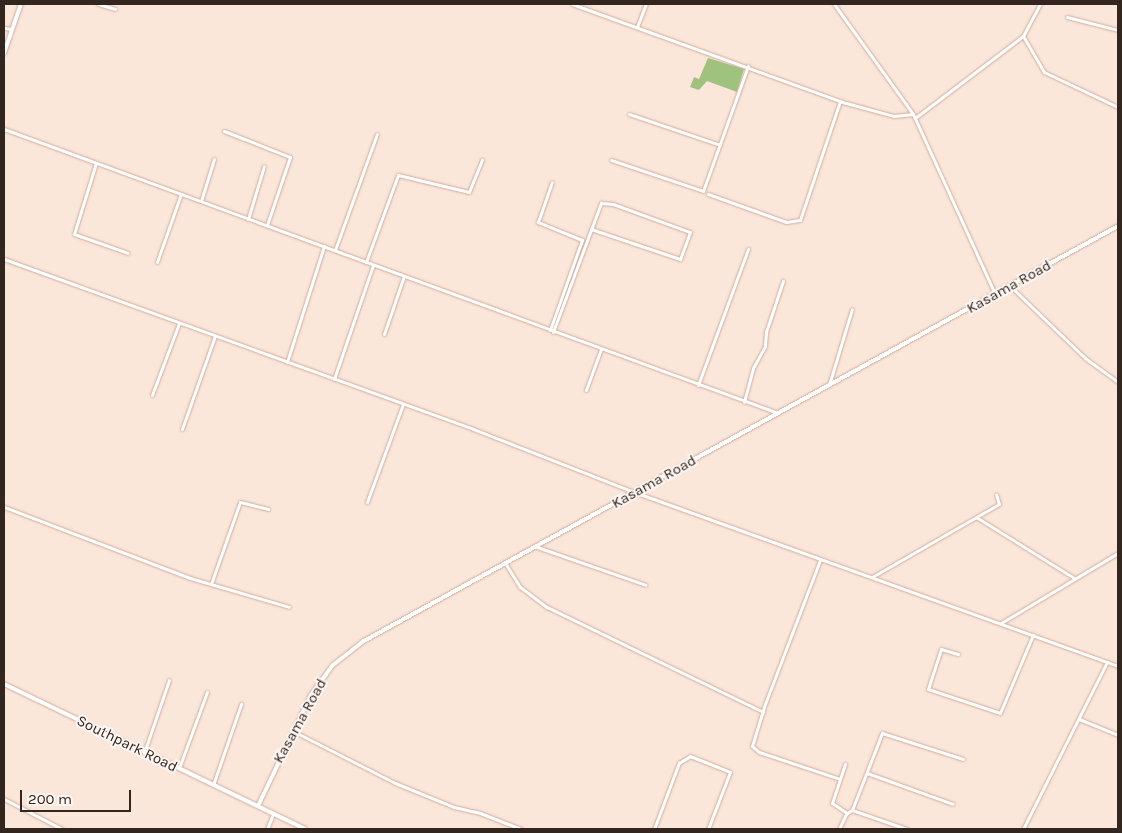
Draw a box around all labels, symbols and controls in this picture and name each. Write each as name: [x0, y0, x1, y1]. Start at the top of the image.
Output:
street label: Kasama Road: [964, 256, 1054, 318]
street label: Kasama Road: [609, 451, 699, 513]
street label: Kasama Road: [269, 676, 331, 766]
street label: Southpark Road: [74, 712, 180, 776]
scale bar: [22, 780, 134, 812]
text: 200 m: [28, 790, 72, 808]

